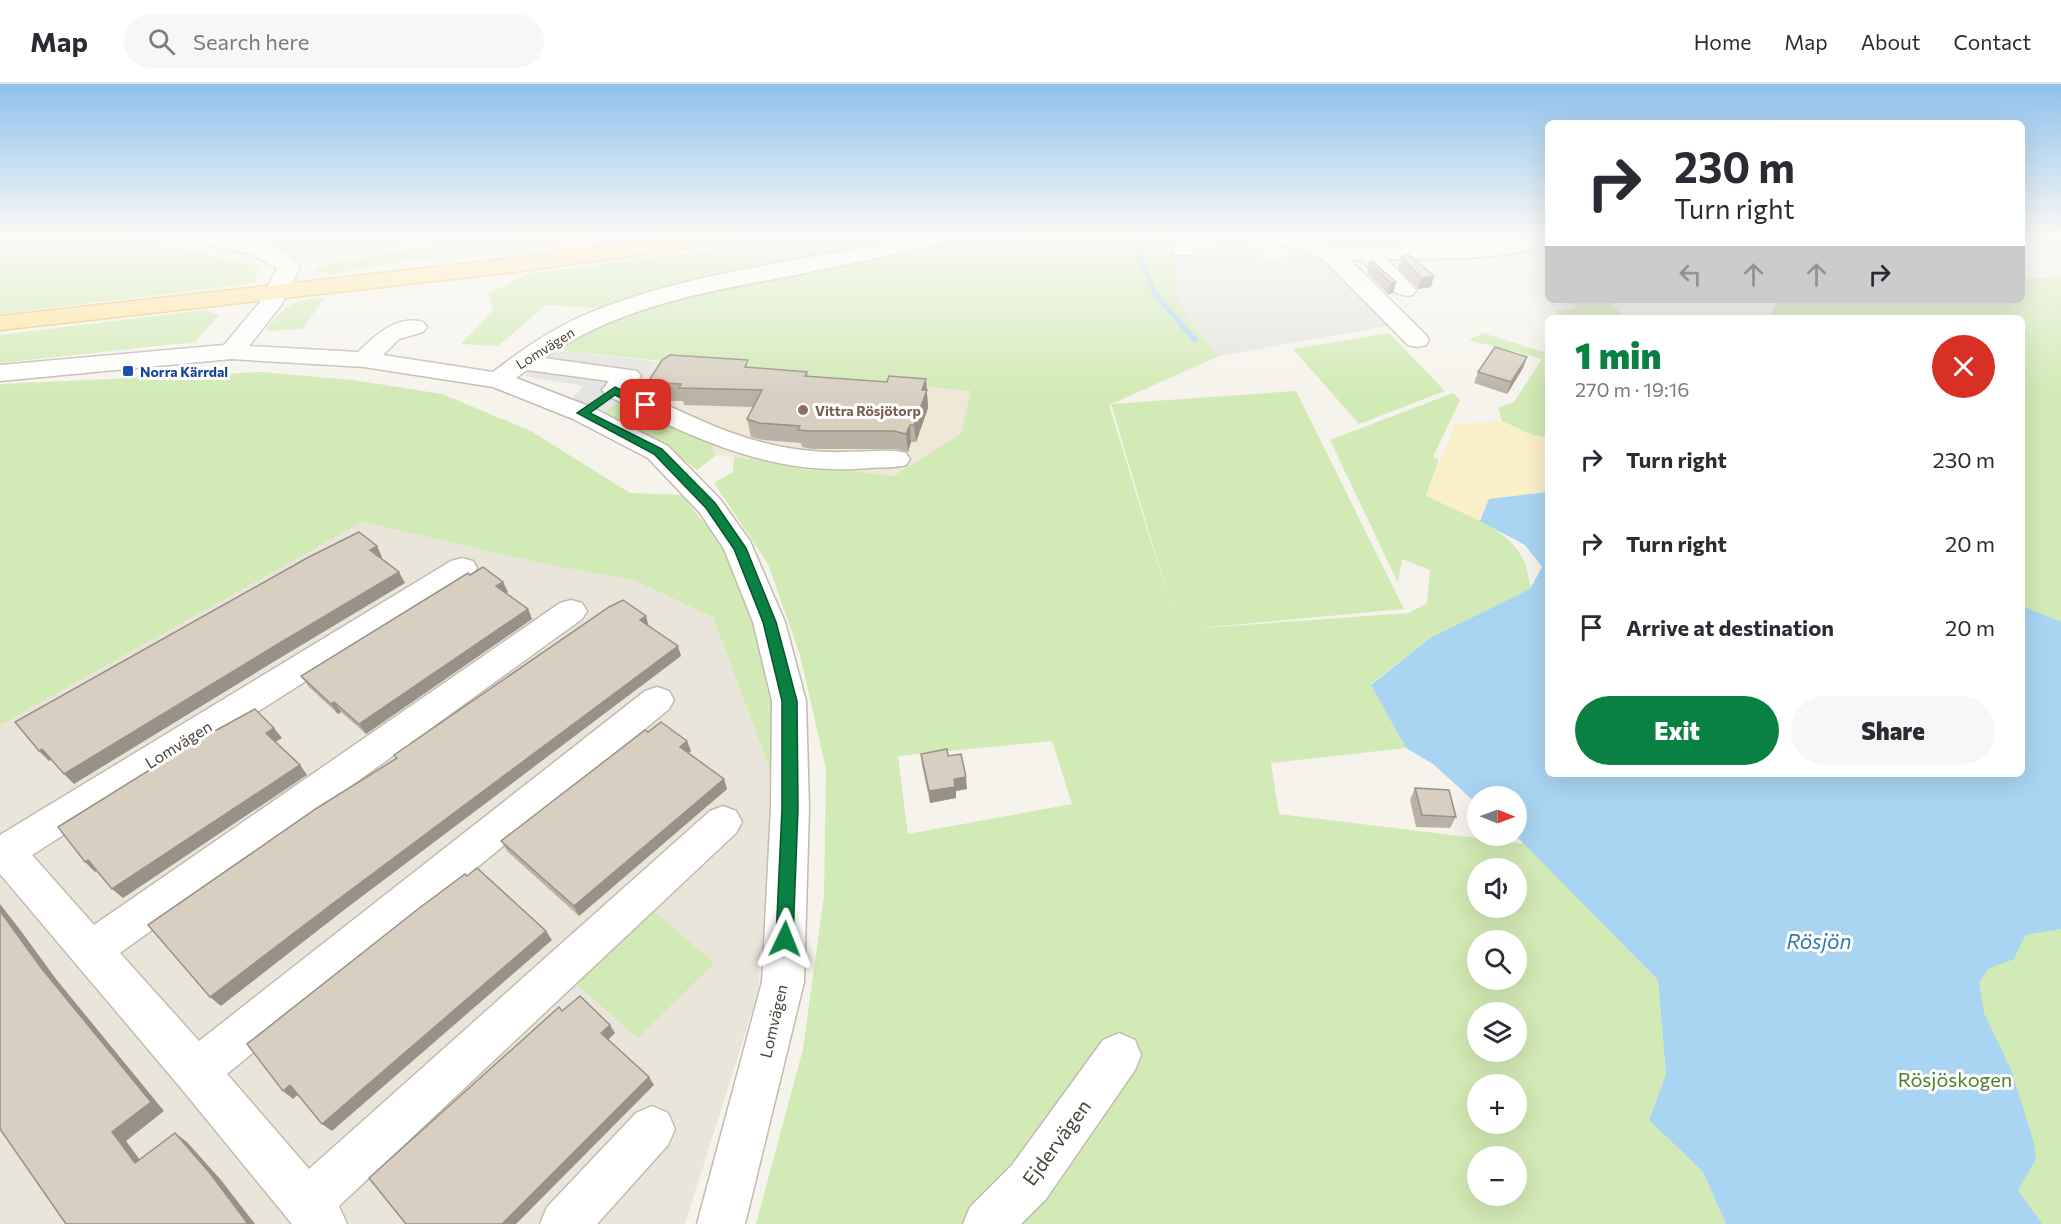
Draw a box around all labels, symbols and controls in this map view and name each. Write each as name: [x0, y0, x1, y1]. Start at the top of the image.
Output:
search box: [124, 14, 544, 68]
text: Map: [30, 24, 88, 58]
icon: search: [145, 25, 178, 58]
text: Search here: [193, 28, 309, 55]
text: Home: [1694, 29, 1751, 54]
text: Map: [1784, 29, 1828, 54]
text: About: [1861, 29, 1920, 54]
text: Contact: [1953, 29, 2031, 54]
text: 230 m: [1674, 140, 1795, 192]
icon: right: [1575, 144, 1653, 222]
text: Turn right: [1674, 192, 1794, 225]
icon: left: [1674, 258, 1707, 291]
icon: ahead: [1737, 258, 1770, 291]
icon: ahead: [1800, 258, 1833, 291]
icon: right: [1863, 258, 1896, 291]
street label: Lomvägen: [513, 323, 577, 373]
text: 1 min: [1575, 332, 1661, 376]
button: close: [1932, 335, 1995, 398]
place label: Norra Kärrdal: [140, 363, 228, 380]
marker: Norra Kärrdal: [121, 364, 135, 378]
text: 270 m · 19:16: [1575, 377, 1689, 401]
pin: [620, 379, 671, 430]
icon: arrive: [629, 388, 662, 421]
place label: Vittra Rösjötorp: [815, 402, 921, 419]
marker: Vittra Rösjötorp: [796, 403, 810, 417]
icon: right: [1575, 443, 1608, 476]
text: Turn right: [1626, 446, 1727, 473]
text: 230 m: [1932, 446, 1995, 473]
icon: right: [1575, 527, 1608, 560]
text: Turn right: [1626, 530, 1727, 557]
text: 20 m: [1945, 530, 1995, 557]
icon: arrive: [1575, 611, 1608, 644]
text: Arrive at destination: [1626, 614, 1834, 641]
text: 20 m: [1945, 614, 1995, 641]
button: Exit: [1575, 696, 1779, 765]
button: Share: [1791, 696, 1995, 765]
street label: Lomvägen: [141, 716, 215, 772]
north arrow: [1467, 786, 1527, 846]
map controls: [1467, 786, 1527, 1206]
button: sound: [1467, 858, 1527, 918]
position arrow: [753, 907, 817, 971]
water label: Rösjön: [1786, 928, 1852, 953]
button: search: [1467, 930, 1527, 990]
street label: Lomvägen: [755, 982, 791, 1060]
button: layers: [1467, 1002, 1527, 1062]
park label: Rösjöskogen: [1898, 1067, 2012, 1091]
button: +: [1467, 1074, 1527, 1134]
street label: Ejdervägen: [1017, 1094, 1095, 1190]
button: −: [1467, 1146, 1527, 1206]

